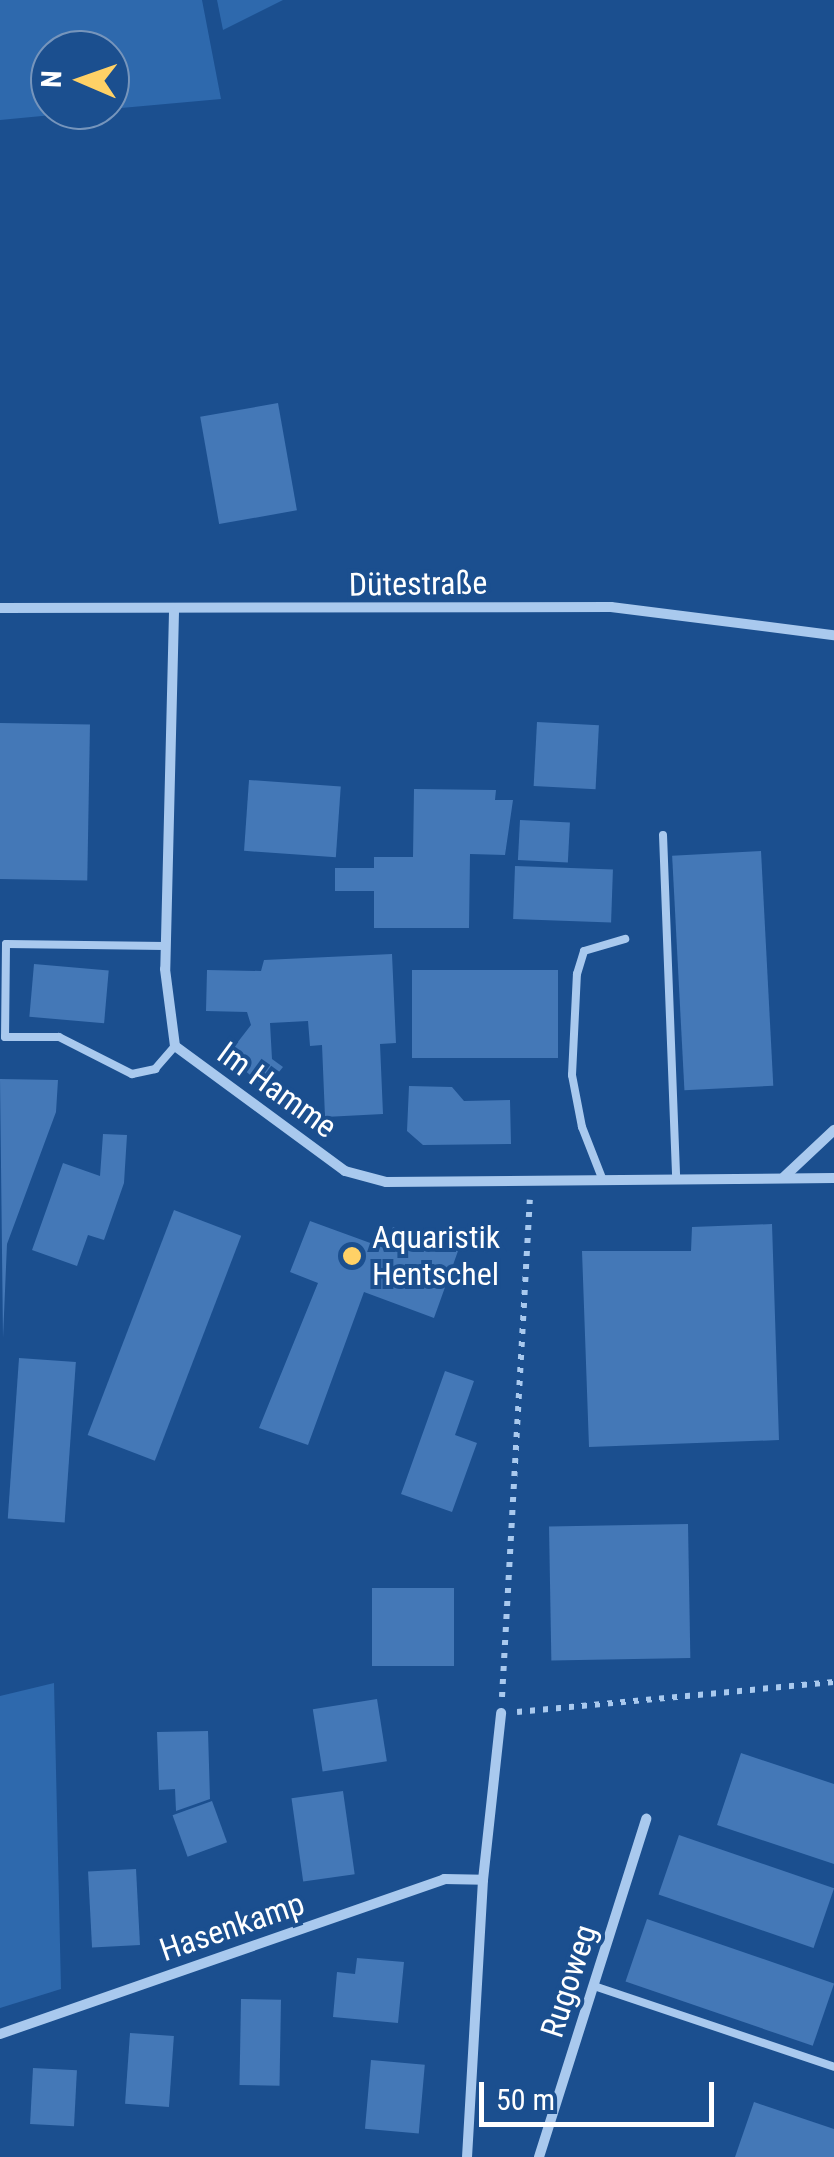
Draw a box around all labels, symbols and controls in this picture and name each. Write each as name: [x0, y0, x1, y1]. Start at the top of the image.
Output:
north arrow: [30, 30, 130, 130]
text: N: [35, 70, 68, 88]
street label: Dütestraße: [348, 564, 488, 604]
street label: Im Hamme: [210, 1034, 344, 1146]
place label: Aquaristik Hentschel: [372, 1219, 500, 1294]
marker: Aquaristik Hentschel: [341, 1245, 363, 1267]
street label: Hasenkamp: [155, 1884, 309, 1970]
street label: Rugoweg: [533, 1920, 605, 2042]
scale bar: [484, 2062, 719, 2124]
text: 50 m: [496, 2082, 555, 2117]

